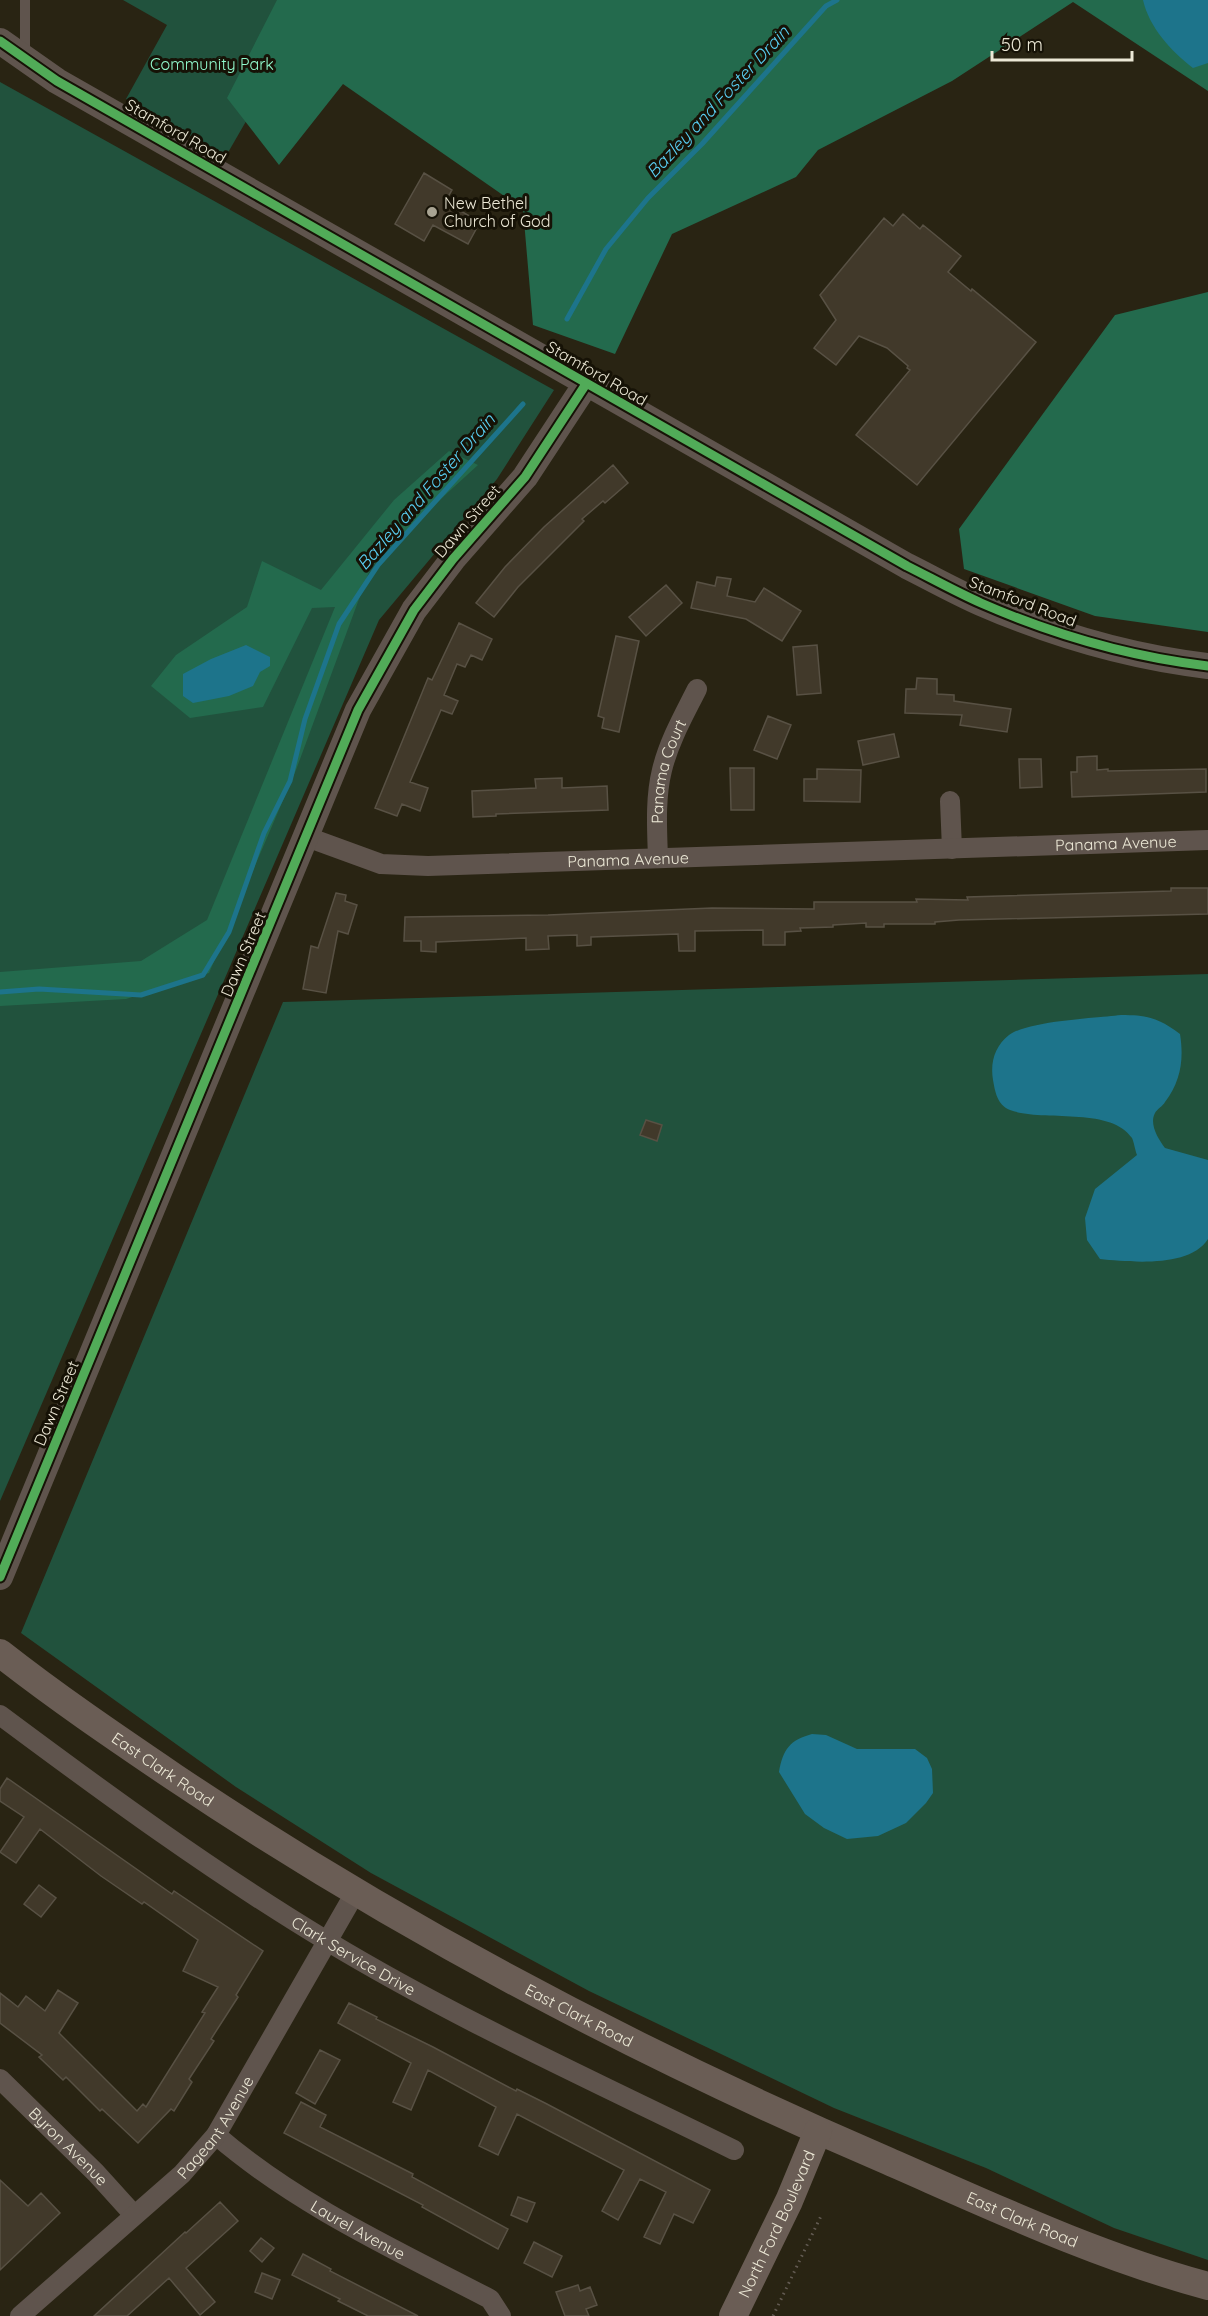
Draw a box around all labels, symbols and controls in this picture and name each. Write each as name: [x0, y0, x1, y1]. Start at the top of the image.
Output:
water label: Bazley and Foster Drain: [641, 20, 795, 183]
scale bar: [992, 24, 1132, 62]
text: 50 m: [1001, 33, 1043, 56]
park label: Community Park: [150, 54, 274, 74]
street label: Stamford Road: [122, 94, 230, 168]
place label: New Bethel Church of God: [444, 193, 550, 231]
marker: New Bethel Church of God: [425, 205, 439, 219]
street label: Stamford Road: [543, 336, 651, 410]
water label: Bazley and Foster Drain: [351, 408, 500, 575]
street label: Dawn Street: [430, 480, 504, 562]
street label: Stamford Road: [967, 571, 1079, 631]
street label: Panama Court: [647, 716, 690, 824]
street label: Panama Avenue: [1055, 831, 1177, 855]
street label: Panama Avenue: [567, 847, 689, 871]
street label: Dawn Street: [216, 908, 270, 1000]
street label: Dawn Street: [29, 1357, 83, 1449]
street label: East Clark Road: [108, 1728, 218, 1811]
street label: Clark Service Drive: [288, 1912, 419, 2000]
street label: East Clark Road: [522, 1979, 637, 2051]
street label: Pageant Avenue: [172, 2072, 258, 2183]
street label: Byron Avenue: [25, 2103, 112, 2190]
street label: North Ford Boulevard: [734, 2147, 819, 2301]
street label: East Clark Road: [964, 2187, 1081, 2251]
street label: Laurel Avenue: [307, 2195, 409, 2264]

